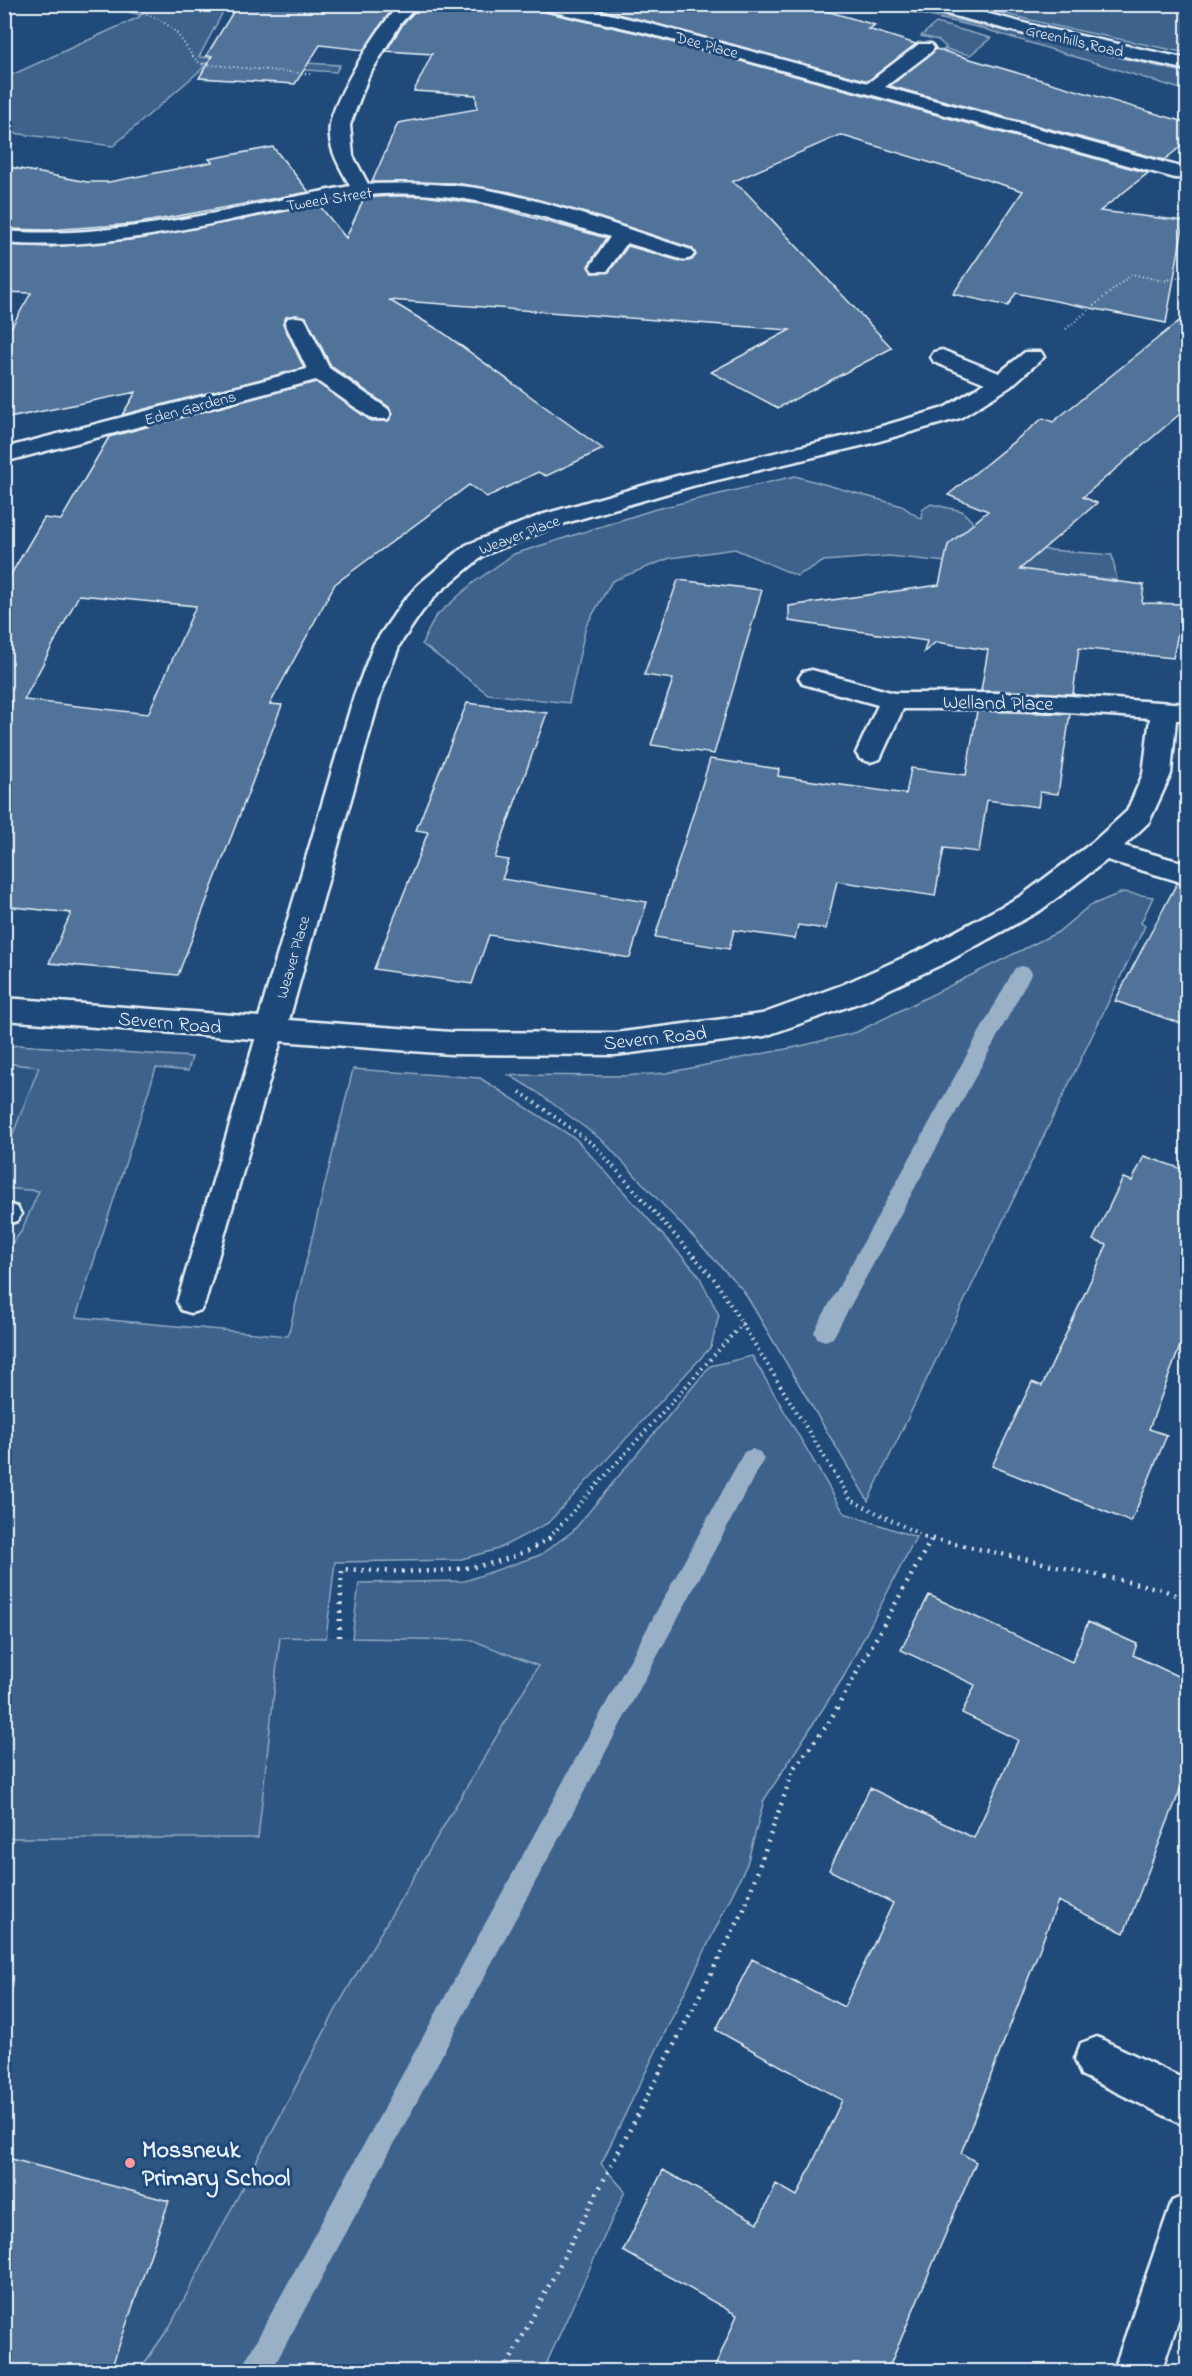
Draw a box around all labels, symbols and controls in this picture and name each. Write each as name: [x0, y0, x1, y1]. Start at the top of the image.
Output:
street label: Greenhills Road: [1023, 19, 1126, 65]
street label: Dee Place: [672, 26, 741, 66]
street label: Tweed Street: [285, 181, 374, 219]
street label: Eden Gardens: [142, 385, 239, 433]
street label: Weaver Place: [476, 509, 564, 562]
street label: Welland Place: [942, 689, 1053, 720]
street label: Weaver Place: [271, 913, 317, 1002]
street label: Severn Road: [117, 1006, 223, 1043]
street label: Severn Road: [602, 1020, 708, 1059]
place label: Mossneuk Primary School: [142, 2134, 290, 2198]
marker: Mossneuk Primary School: [123, 2156, 137, 2170]

